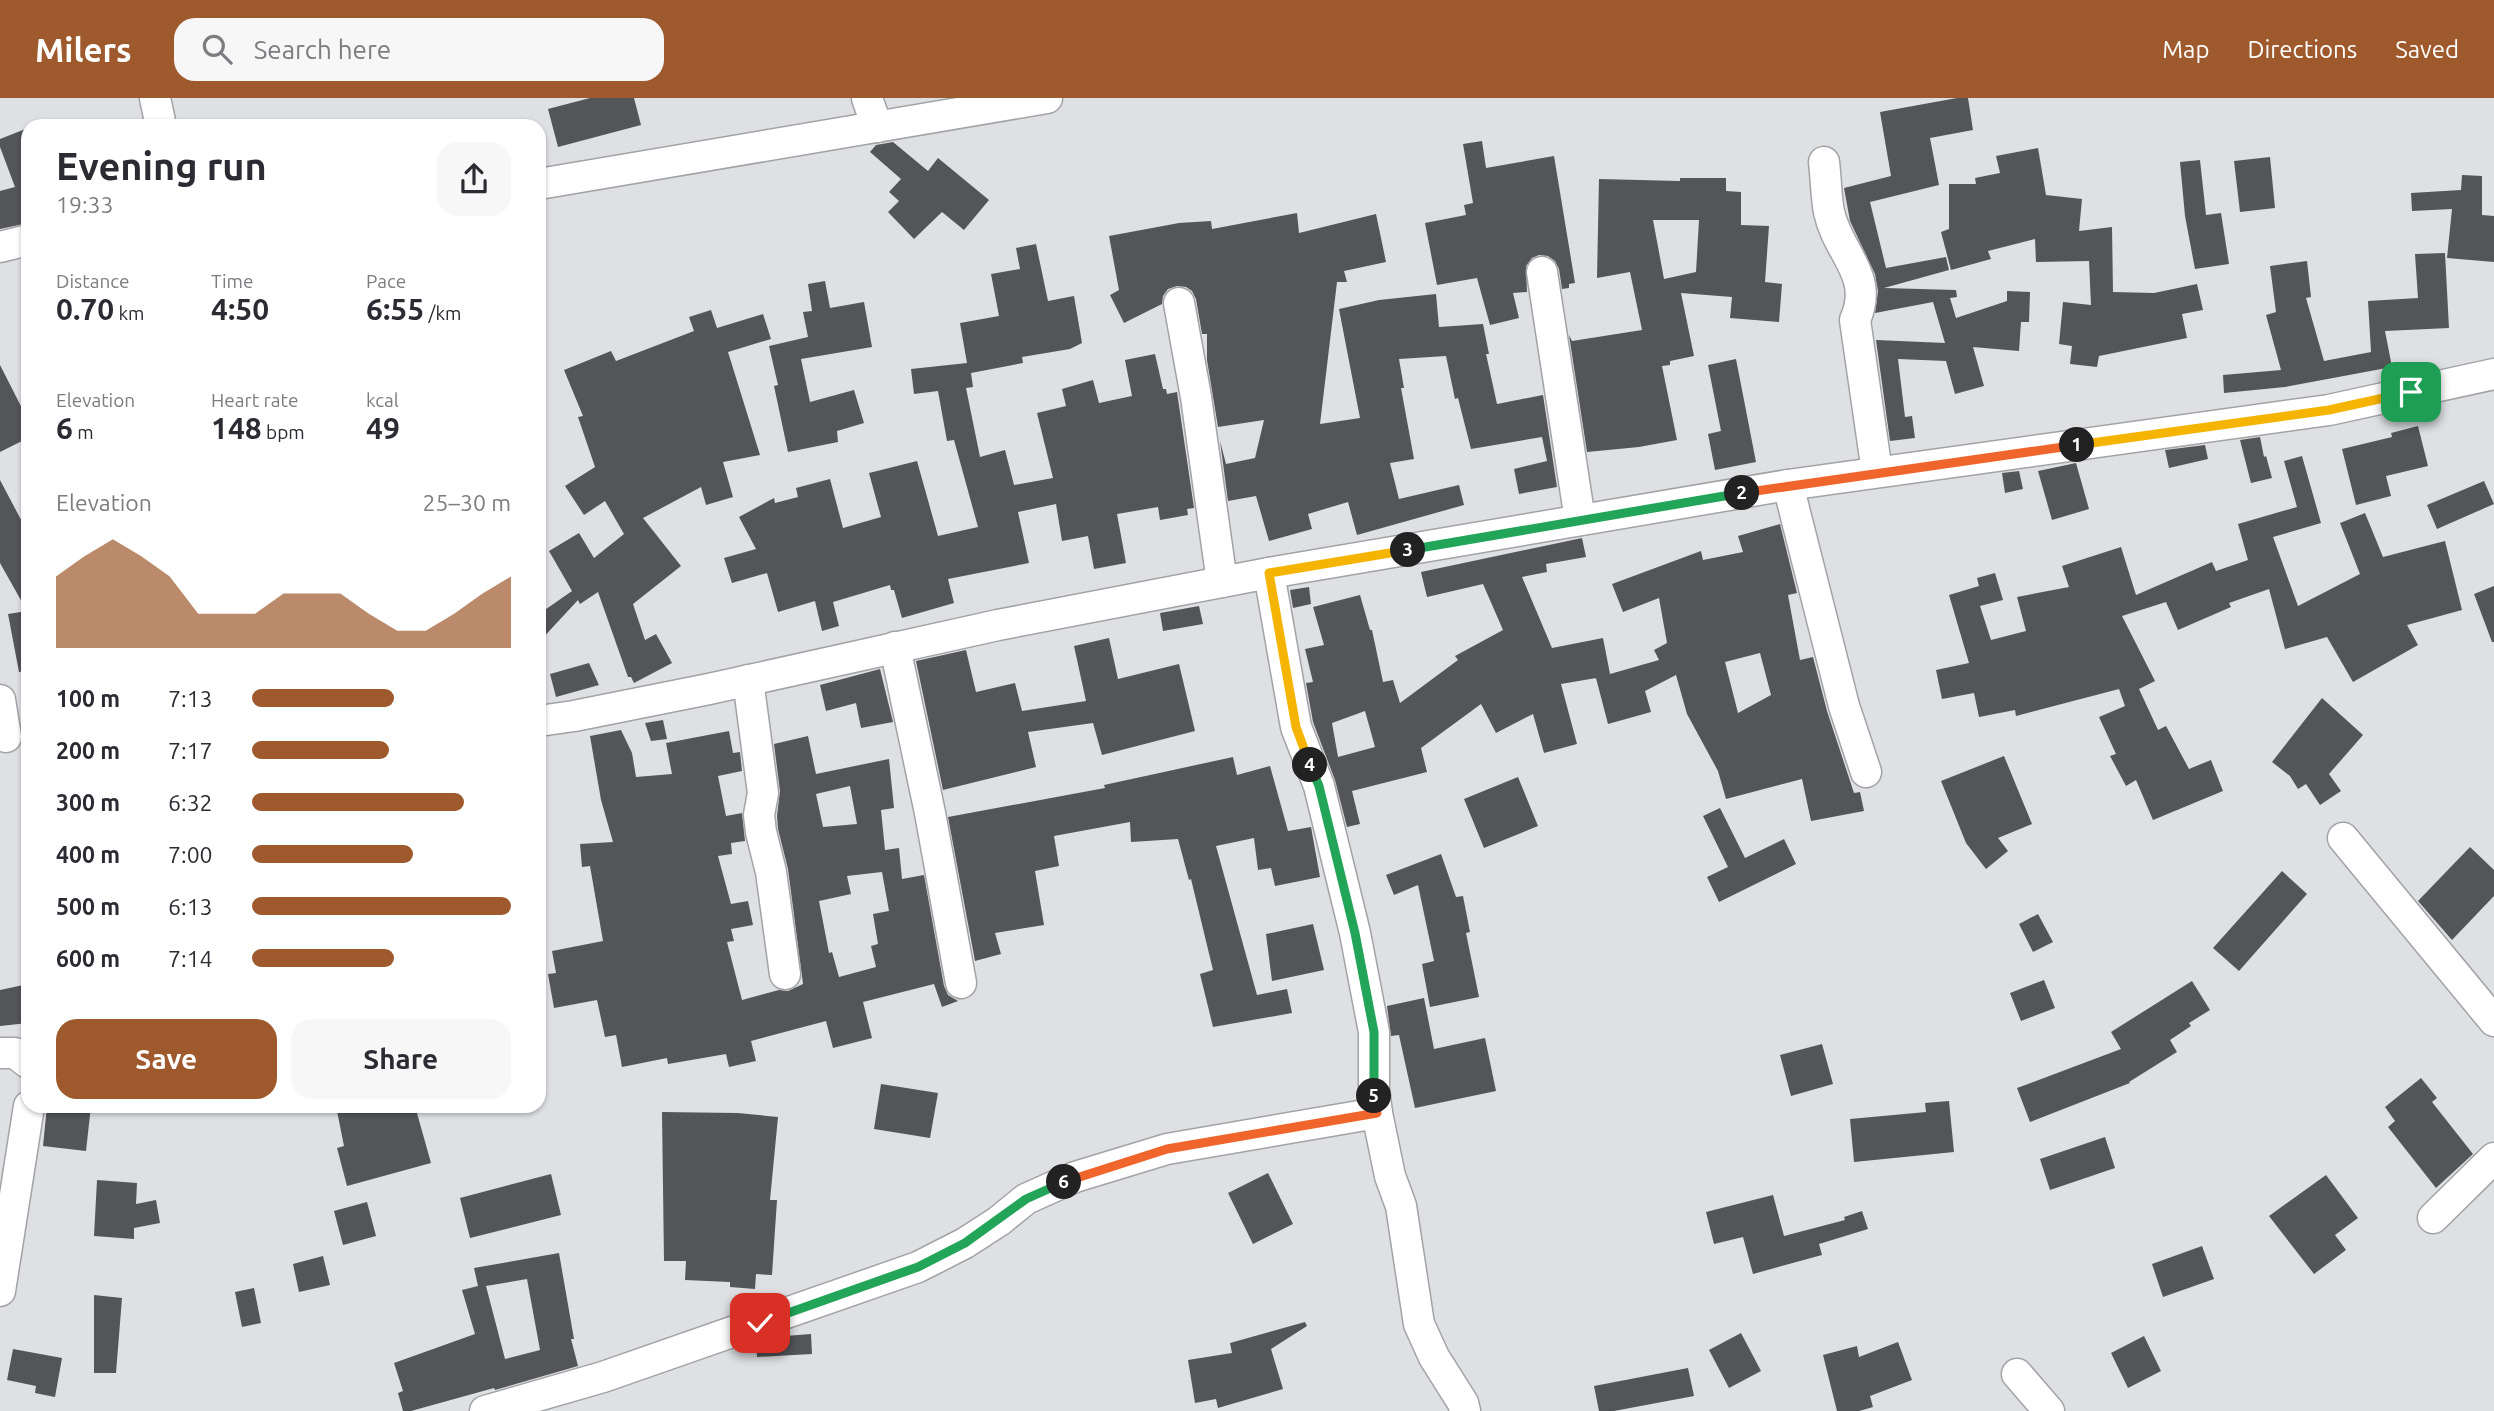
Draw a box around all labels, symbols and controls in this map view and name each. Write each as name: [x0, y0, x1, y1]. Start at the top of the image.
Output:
search box: [174, 18, 664, 81]
icon: search: [198, 30, 236, 68]
text: Milers: [35, 31, 132, 68]
text: Search here: [254, 35, 391, 64]
text: Map: [2162, 36, 2209, 63]
text: Directions: [2247, 36, 2357, 63]
text: Saved: [2395, 36, 2459, 63]
button: share: [437, 142, 511, 216]
text: Evening run: [56, 145, 267, 187]
text: 19:33: [56, 192, 114, 217]
text: Distance: [56, 270, 130, 292]
text: Time: [211, 270, 253, 292]
text: Pace: [366, 270, 406, 292]
text: 0.70: [56, 292, 114, 326]
text: 4:50: [211, 292, 269, 326]
text: 6:55: [366, 292, 424, 326]
text: km: [114, 302, 144, 324]
text: /km: [424, 302, 462, 324]
pin: [2381, 362, 2441, 422]
icon: arrive: [2392, 373, 2430, 411]
text: Elevation: [56, 389, 135, 411]
text: Heart rate: [211, 389, 298, 411]
text: kcal: [366, 389, 399, 411]
text: 6: [56, 411, 73, 445]
text: 148: [211, 411, 262, 445]
text: 49: [366, 411, 400, 445]
text: m: [73, 421, 94, 443]
text: bpm: [262, 421, 305, 443]
pin: 1: [2060, 428, 2094, 462]
text: 1: [2071, 433, 2082, 455]
pin: 2: [1724, 476, 1760, 510]
text: 2: [1736, 481, 1747, 503]
text: Elevation: [56, 490, 152, 515]
text: 25–30 m: [423, 490, 511, 515]
pin: 3: [1390, 532, 1426, 568]
text: 3: [1402, 538, 1413, 560]
text: 100 m: [56, 686, 120, 711]
text: 7:13: [168, 686, 213, 711]
text: 200 m: [56, 738, 120, 763]
text: 7:17: [168, 738, 213, 763]
pin: 4: [1292, 748, 1328, 782]
text: 4: [1304, 753, 1315, 775]
text: 300 m: [56, 790, 120, 815]
text: 6:32: [168, 790, 213, 815]
text: 400 m: [56, 842, 120, 867]
text: 7:00: [168, 842, 213, 867]
text: 500 m: [56, 894, 120, 919]
text: 6:13: [168, 894, 213, 919]
text: 600 m: [56, 946, 120, 971]
text: 7:14: [168, 946, 213, 971]
button: Save: [56, 1019, 277, 1099]
button: Share: [291, 1019, 511, 1099]
pin: 5: [1356, 1079, 1392, 1114]
text: 5: [1368, 1084, 1379, 1106]
pin: 6: [1046, 1164, 1082, 1200]
text: 6: [1058, 1170, 1069, 1192]
pin: [730, 1293, 790, 1353]
icon: check: [741, 1304, 779, 1342]

